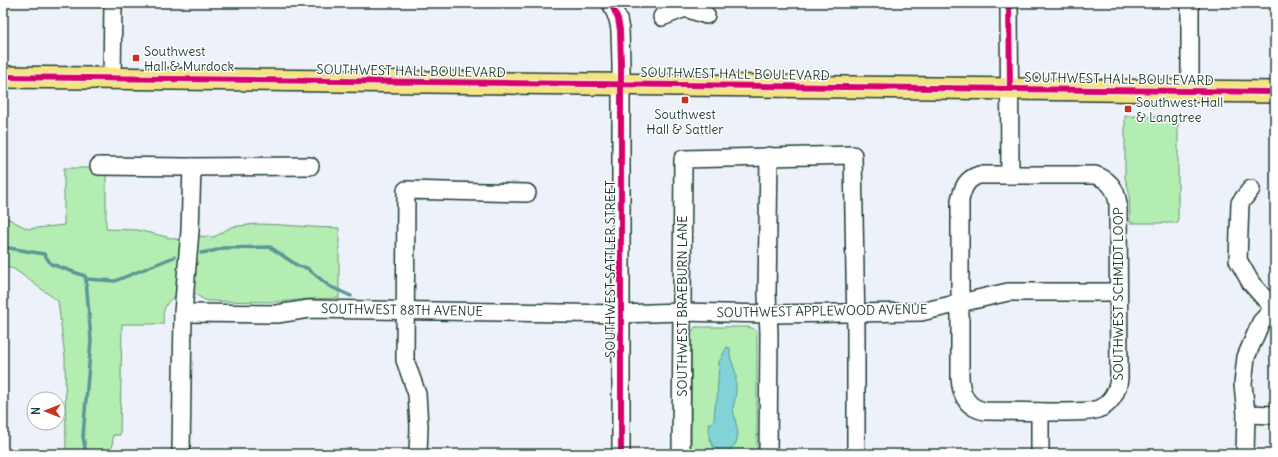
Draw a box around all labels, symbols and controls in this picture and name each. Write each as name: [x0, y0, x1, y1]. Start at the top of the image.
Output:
place label: Southwest Hall & Murdock: [144, 43, 234, 75]
marker: Southwest Hall & Murdock: [131, 53, 141, 63]
street label: SOUTHWEST HALL BOULEVARD: [316, 61, 506, 81]
street label: SOUTHWEST HALL BOULEVARD: [640, 64, 830, 84]
street label: SOUTHWEST HALL BOULEVARD: [1024, 69, 1214, 89]
place label: Southwest Hall & Langtree: [1136, 94, 1223, 126]
marker: Southwest Hall & Sattler: [680, 95, 690, 105]
marker: Southwest Hall & Langtree: [1123, 104, 1133, 114]
place label: Southwest Hall & Sattler: [646, 106, 724, 138]
street label: SOUTHWEST SATTLER STREET: [602, 180, 619, 358]
street label: SOUTHWEST SCHMIDT LOOP: [1110, 207, 1127, 381]
street label: SOUTHWEST BRAEBURN LANE: [674, 215, 691, 397]
street label: SOUTHWEST 88TH AVENUE: [321, 300, 483, 320]
street label: SOUTHWEST APPLEWOOD AVENUE: [716, 301, 928, 321]
north arrow: [26, 391, 66, 431]
text: N: [29, 407, 43, 415]

